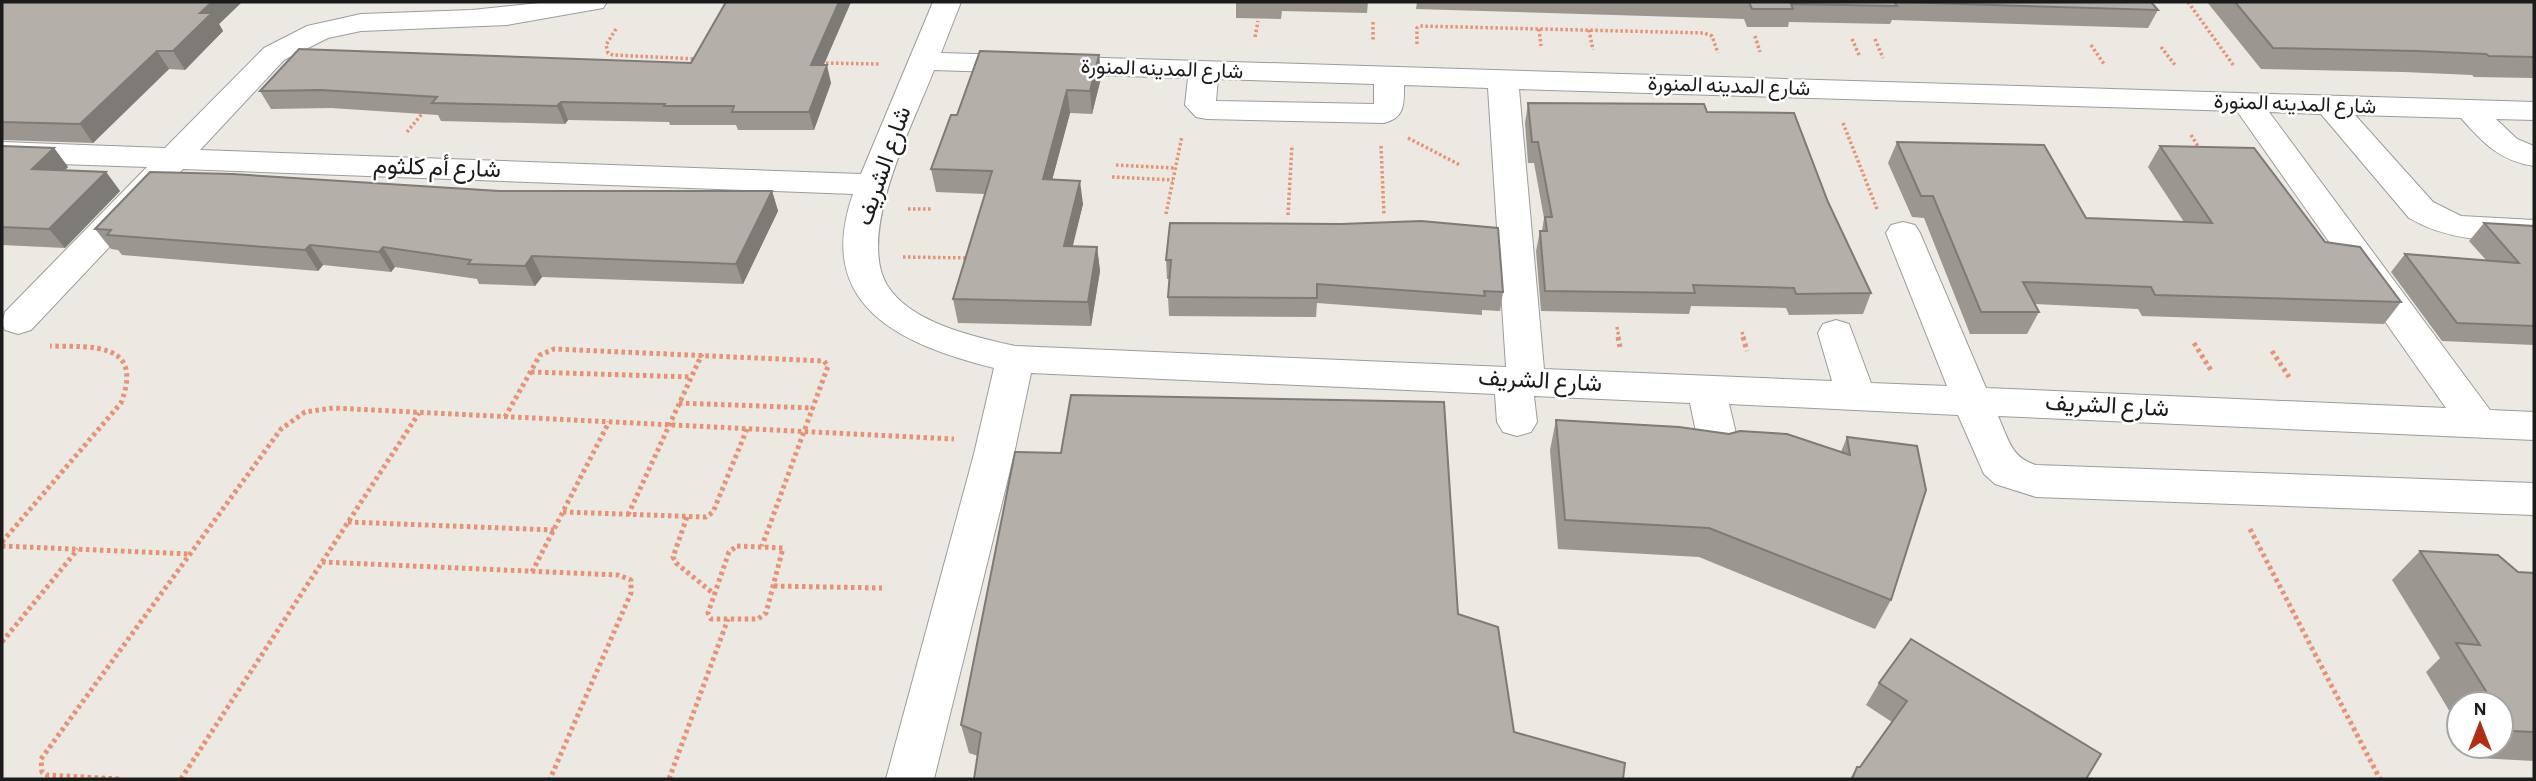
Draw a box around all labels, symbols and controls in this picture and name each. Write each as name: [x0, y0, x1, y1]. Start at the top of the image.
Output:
street label: شارع المدينه المنورة: [1080, 56, 1244, 85]
street label: شارع المدينه المنورة: [1647, 73, 1811, 102]
street label: شارع المدينه المنورة: [2213, 91, 2377, 120]
street label: شارع الشريف: [852, 103, 918, 230]
street label: شارع أم كلثوم: [373, 151, 501, 185]
street label: شارع الشريف: [1477, 366, 1603, 399]
street label: شارع الشريف: [2044, 391, 2170, 424]
north arrow: [2445, 690, 2515, 760]
text: N: [2473, 700, 2487, 719]

